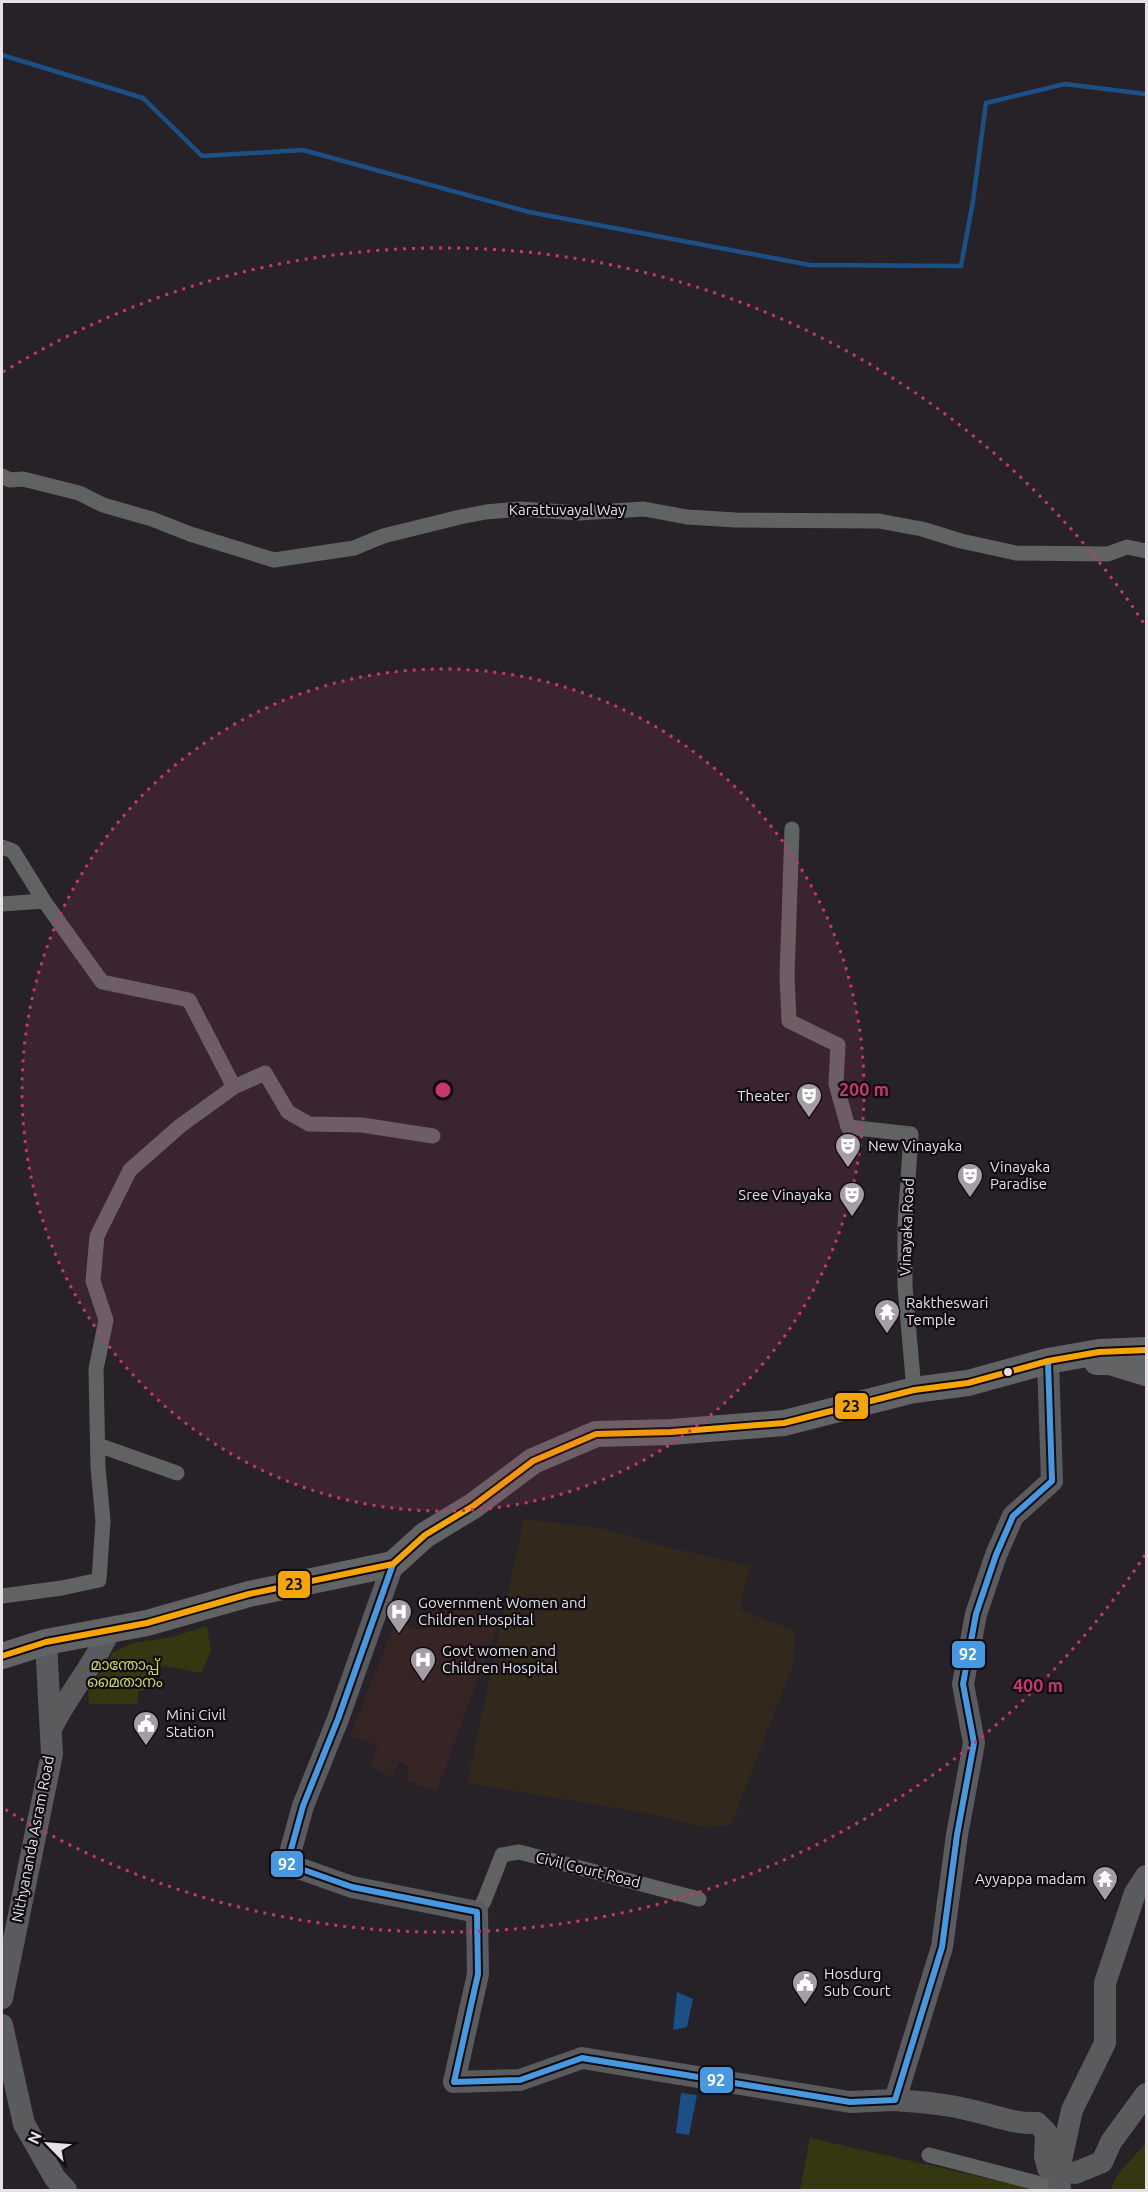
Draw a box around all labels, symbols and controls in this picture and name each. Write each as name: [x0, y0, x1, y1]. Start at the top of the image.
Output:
street label: Karattuvayal Way: [509, 501, 625, 518]
text: 200 m: [839, 1079, 889, 1099]
centre of rings: [433, 1080, 453, 1100]
theatre icon: Theater: [794, 1081, 824, 1119]
place label: Theater: [737, 1087, 790, 1104]
theatre icon: New Vinayaka: [833, 1131, 863, 1169]
place label: New Vinayaka: [868, 1137, 962, 1154]
place label: Vinayaka Paradise: [990, 1158, 1050, 1192]
theatre icon: Vinayaka Paradise: [955, 1161, 985, 1199]
street label: Vinayaka Road: [896, 1178, 917, 1276]
theatre icon: Sree Vinayaka: [837, 1180, 867, 1218]
place label: Sree Vinayaka: [738, 1186, 832, 1203]
place label: Raktheswari Temple: [906, 1294, 989, 1328]
temple icon: Raktheswari Temple: [872, 1297, 902, 1335]
unlabelled marker: [1002, 1366, 1014, 1378]
line badge: 23: [834, 1392, 869, 1420]
text: 23: [842, 1397, 860, 1415]
line badge: 23: [277, 1570, 311, 1599]
text: 23: [285, 1575, 303, 1593]
place label: Government Women and Children Hospital: [418, 1594, 586, 1628]
hospital icon: Government Women and Children Hospital: [384, 1597, 414, 1635]
line badge: 92: [951, 1640, 986, 1669]
place label: Govt women and Children Hospital: [442, 1642, 558, 1676]
hospital icon: Govt women and Children Hospital: [408, 1645, 438, 1683]
text: 92: [959, 1645, 977, 1663]
park label: മാന്തോപ്പ് മൈതാനം: [87, 1656, 163, 1690]
text: 400 m: [1013, 1675, 1063, 1695]
place label: Mini Civil Station: [166, 1706, 226, 1740]
public building icon: Mini Civil Station: [131, 1709, 161, 1747]
street label: Nithyananda Asram Road: [8, 1754, 57, 1924]
street label: Civil Court Road: [534, 1848, 642, 1891]
line badge: 92: [270, 1850, 304, 1878]
text: 92: [278, 1855, 296, 1873]
temple icon: Ayyappa madam: [1090, 1864, 1120, 1902]
place label: Ayyappa madam: [975, 1870, 1086, 1887]
place label: Hosdurg Sub Court: [824, 1965, 891, 1999]
public building icon: Hosdurg Sub Court: [790, 1968, 820, 2006]
line badge: 92: [699, 2066, 734, 2094]
text: 92: [707, 2071, 725, 2089]
north arrow: [18, 2114, 78, 2174]
text: N: [24, 2128, 45, 2147]

